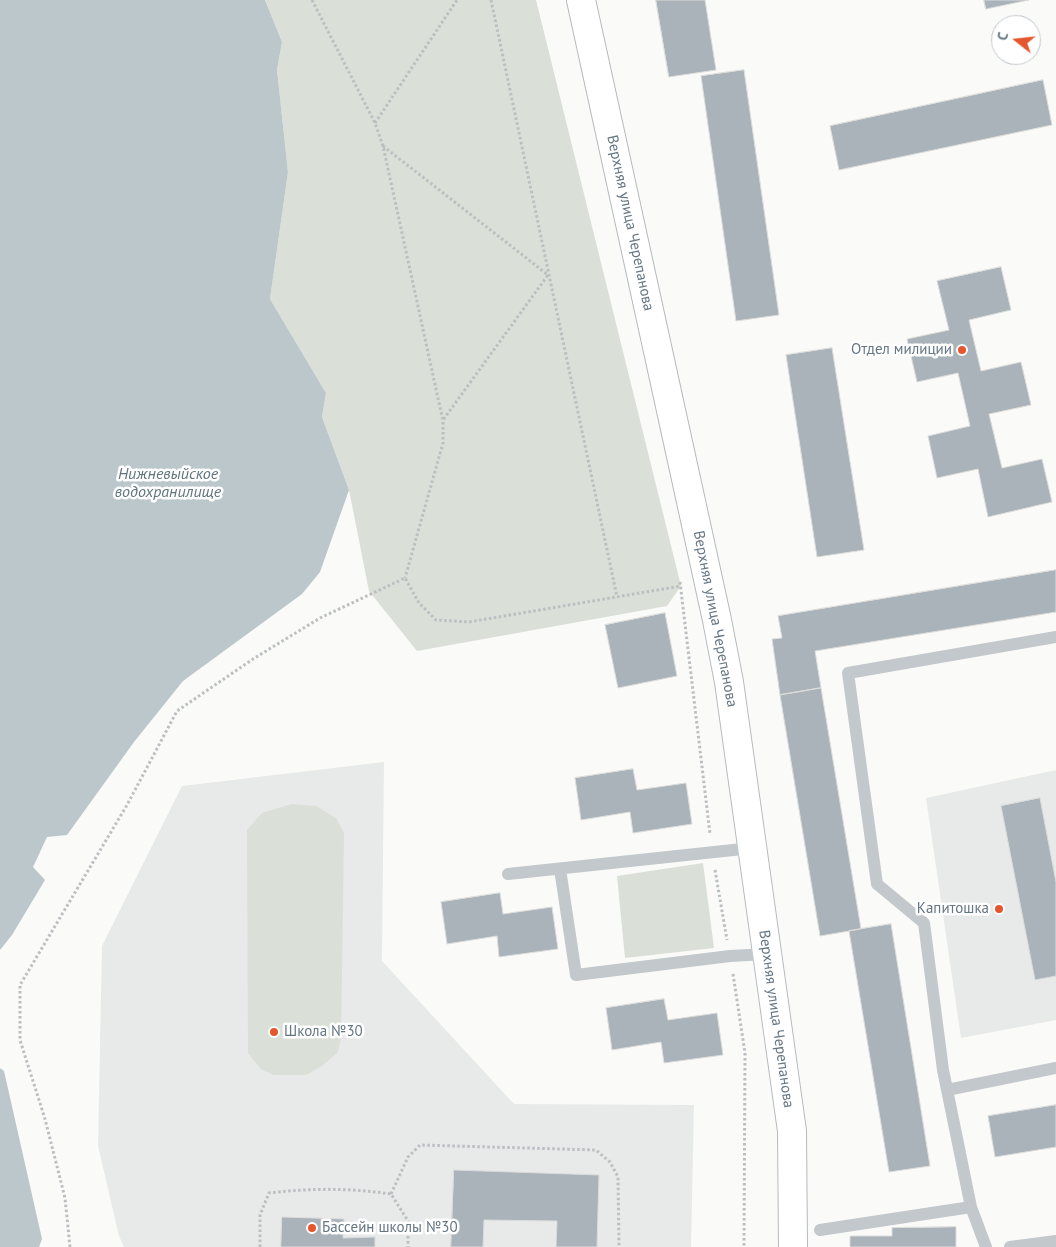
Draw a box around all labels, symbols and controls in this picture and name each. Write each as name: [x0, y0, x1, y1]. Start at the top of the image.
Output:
north arrow: [991, 15, 1041, 65]
text: С: [993, 30, 1012, 42]
street label: Верхняя улица Черепанова: [603, 133, 657, 313]
place label: Отдел милиции: [851, 341, 952, 359]
marker: Отдел милиции: [956, 344, 968, 356]
water label: Нижневыйское водохранилище: [115, 464, 221, 502]
street label: Верхняя улица Черепанова: [689, 529, 741, 709]
place label: Капитошка: [917, 900, 989, 918]
marker: Капитошка: [993, 903, 1005, 915]
street label: Верхняя улица Черепанова: [755, 929, 797, 1109]
place label: Школа №30: [284, 1023, 363, 1041]
marker: Школа №30: [268, 1026, 280, 1038]
place label: Бассейн школы №30: [322, 1219, 458, 1237]
marker: Бассейн школы №30: [306, 1222, 318, 1234]

